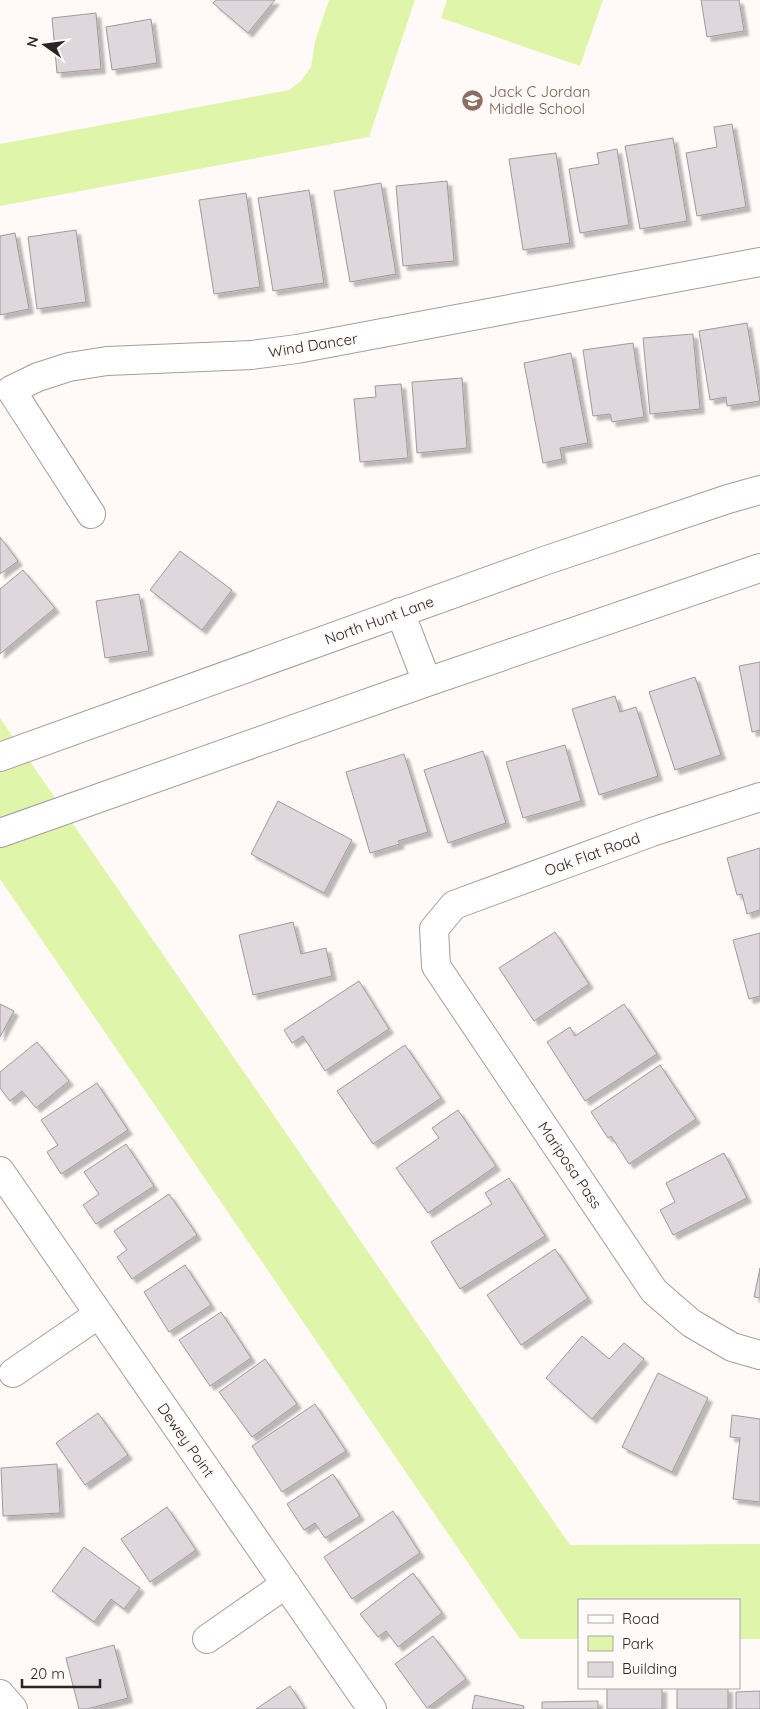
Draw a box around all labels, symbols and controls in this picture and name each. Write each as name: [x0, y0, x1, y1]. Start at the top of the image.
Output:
north arrow: [20, 20, 70, 70]
text: N: [22, 35, 42, 49]
place label: Jack C Jordan Middle School: [489, 82, 590, 118]
school or university icon: Jack C Jordan Middle School: [461, 88, 485, 112]
street label: Wind Dancer: [267, 329, 359, 361]
street label: North Hunt Lane: [322, 591, 436, 649]
street label: Oak Flat Road: [542, 828, 642, 880]
street label: Mariposa Pass: [534, 1118, 606, 1212]
street label: Dewey Point: [153, 1399, 219, 1481]
legend: [578, 1599, 740, 1689]
text: Road: [622, 1609, 659, 1628]
text: Park: [622, 1634, 654, 1653]
scale bar: [22, 1656, 100, 1688]
text: Building: [622, 1659, 677, 1678]
text: 20 m: [30, 1664, 65, 1683]

